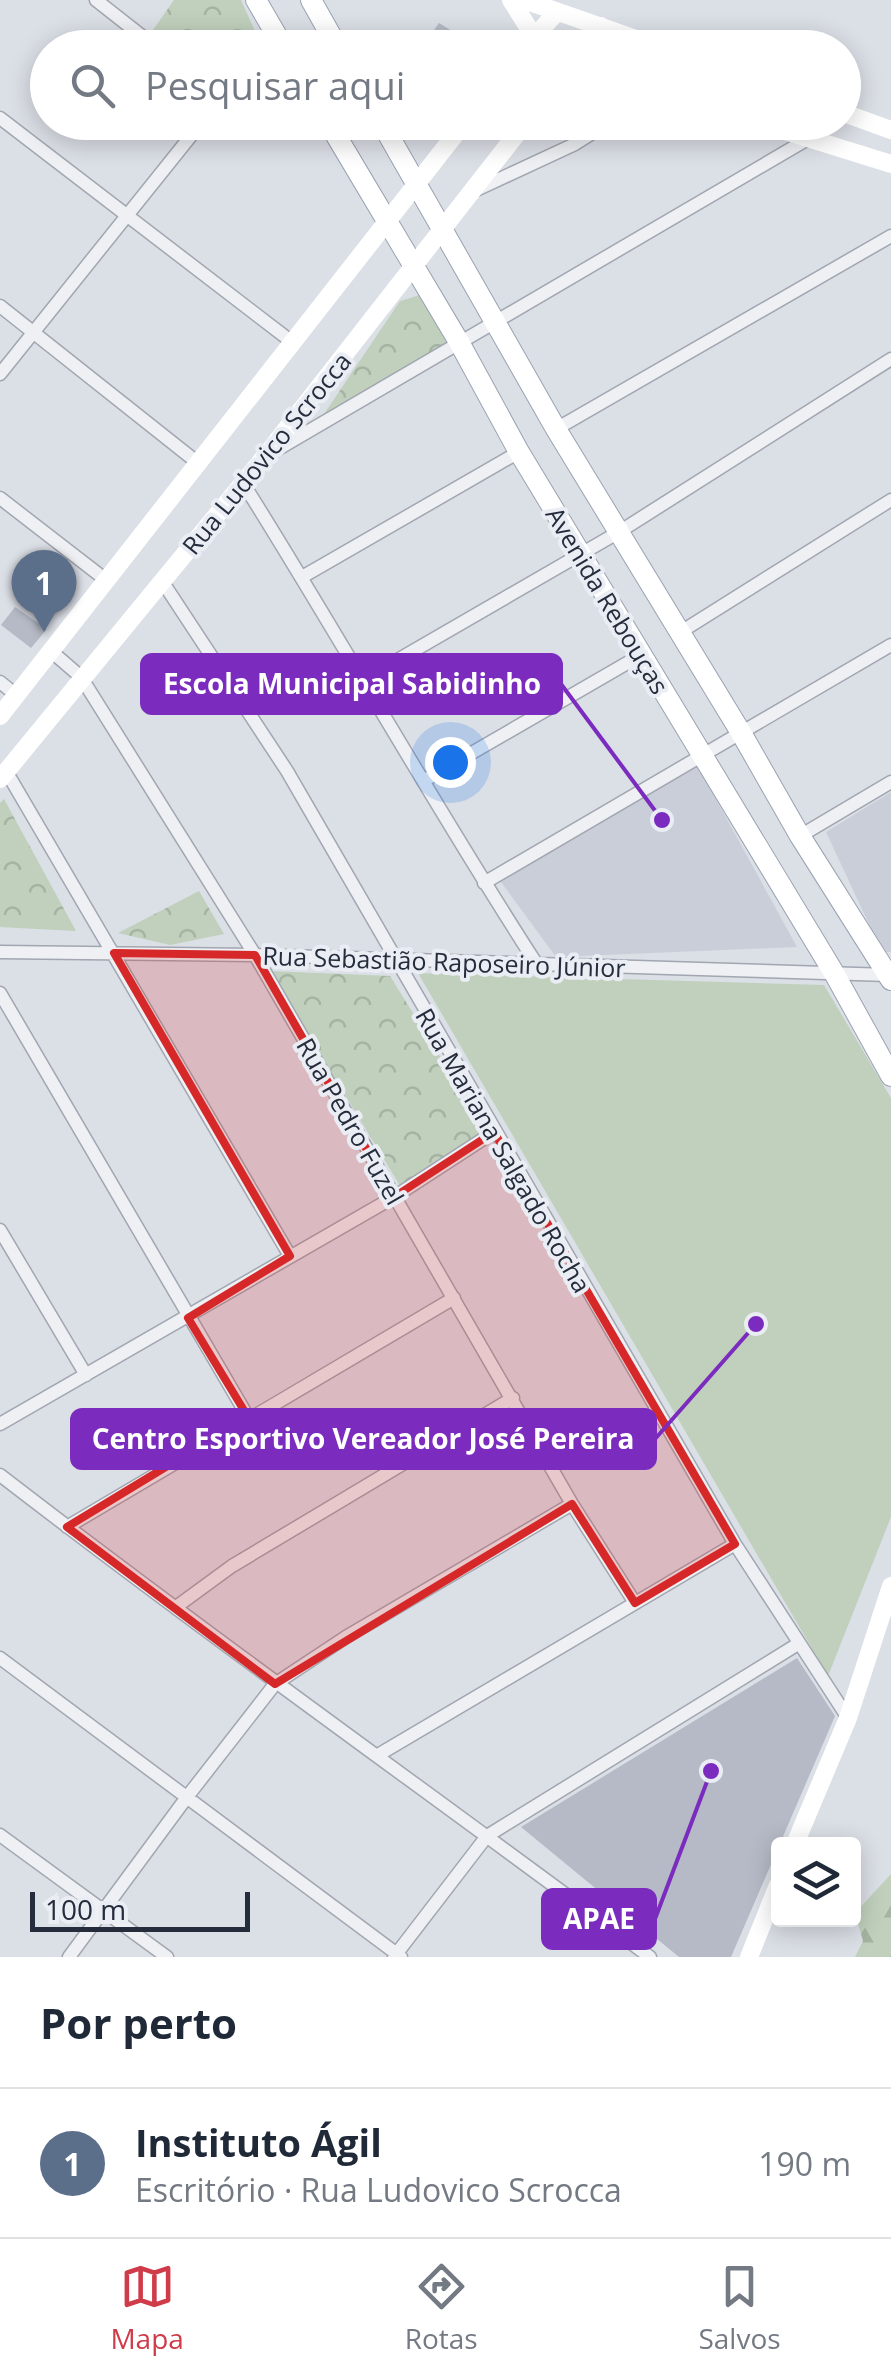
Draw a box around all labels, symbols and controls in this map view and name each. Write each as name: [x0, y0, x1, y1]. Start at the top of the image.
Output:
search box: [30, 30, 861, 140]
icon: search: [65, 58, 120, 113]
text: Pesquisar aqui: [145, 59, 405, 111]
street label: Rua Ludovico Scrocca: [174, 345, 358, 561]
street label: Avenida Rebouças: [539, 500, 677, 700]
pin: 1: [12, 550, 76, 632]
callout: Escola Municipal Sabidinho: [142, 655, 561, 713]
text: Escola Municipal Sabidinho: [163, 664, 541, 702]
your location: [425, 737, 476, 788]
street label: Rua Sebastião Raposeiro Júnior: [262, 938, 626, 984]
street label: Rua Mariana Salgado Rocha: [408, 1001, 600, 1299]
street label: Rua Pedro Fuzel: [289, 1031, 413, 1211]
callout: Centro Esportivo Vereador José Pereira: [72, 1410, 655, 1468]
text: Centro Esportivo Vereador José Pereira: [92, 1419, 634, 1457]
map controls: [771, 1837, 861, 1927]
button: layers: [771, 1837, 861, 1927]
scale bar: [30, 1887, 250, 1932]
text: 100 m: [45, 1890, 126, 1928]
callout: APAE: [543, 1890, 655, 1948]
text: APAE: [563, 1899, 635, 1937]
text: Por perto: [40, 1994, 237, 2051]
text: Instituto Ágil: [135, 2116, 382, 2168]
text: 1: [63, 2142, 82, 2185]
text: 190 m: [758, 2142, 851, 2185]
text: Escritório · Rua Ludovico Scrocca: [135, 2168, 622, 2211]
tab: Mapa: [110, 2259, 184, 2357]
tab: Rotas: [405, 2259, 478, 2357]
tab: Salvos: [698, 2259, 781, 2357]

